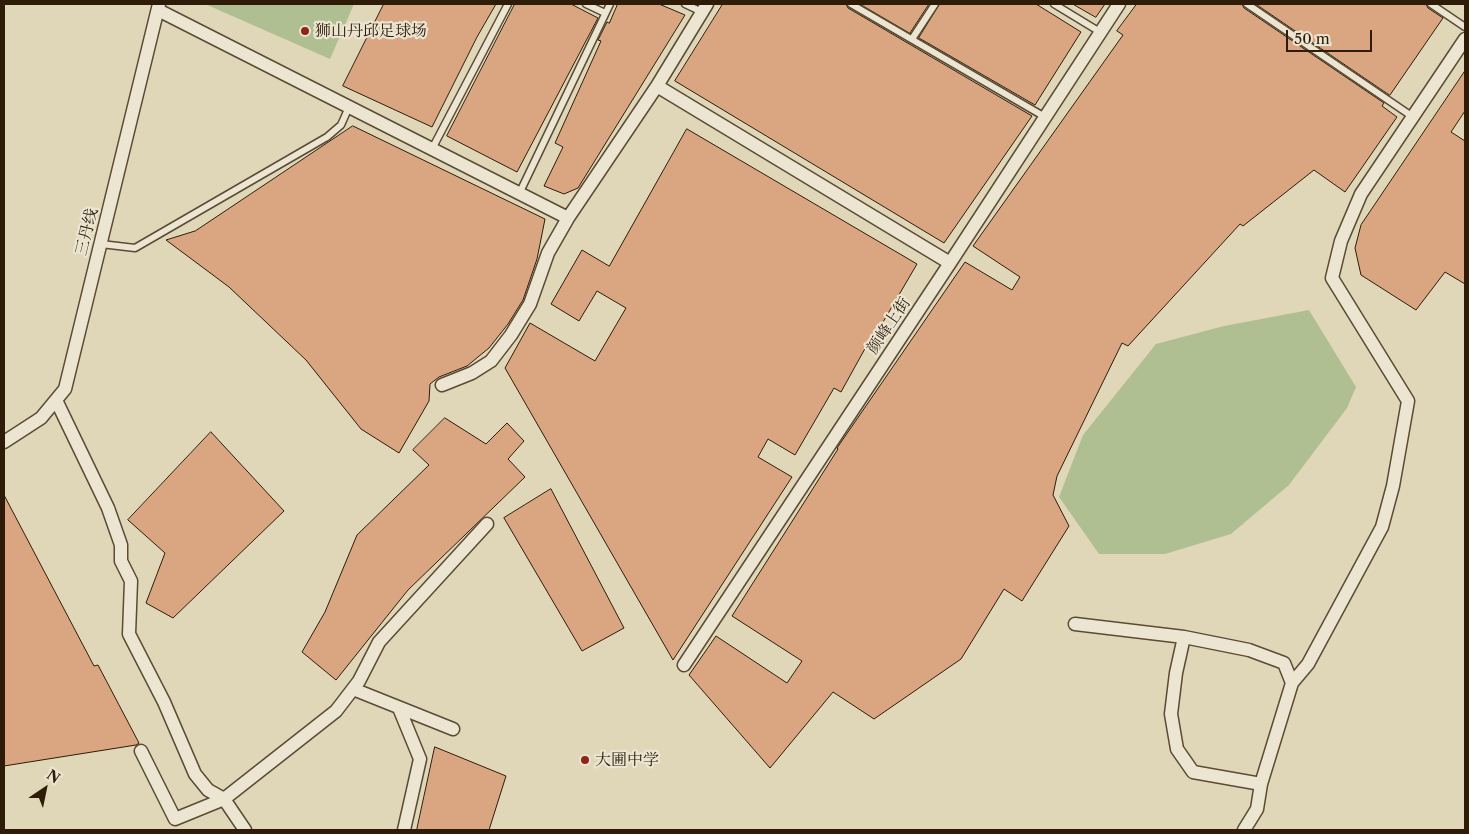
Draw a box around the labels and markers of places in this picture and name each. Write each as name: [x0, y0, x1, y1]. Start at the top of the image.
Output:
place label: 狮山丹邱足球场: [315, 21, 427, 41]
marker: 狮山丹邱足球场: [299, 25, 311, 37]
place label: 大圃中学: [595, 750, 659, 770]
marker: 大圃中学: [579, 754, 591, 766]

